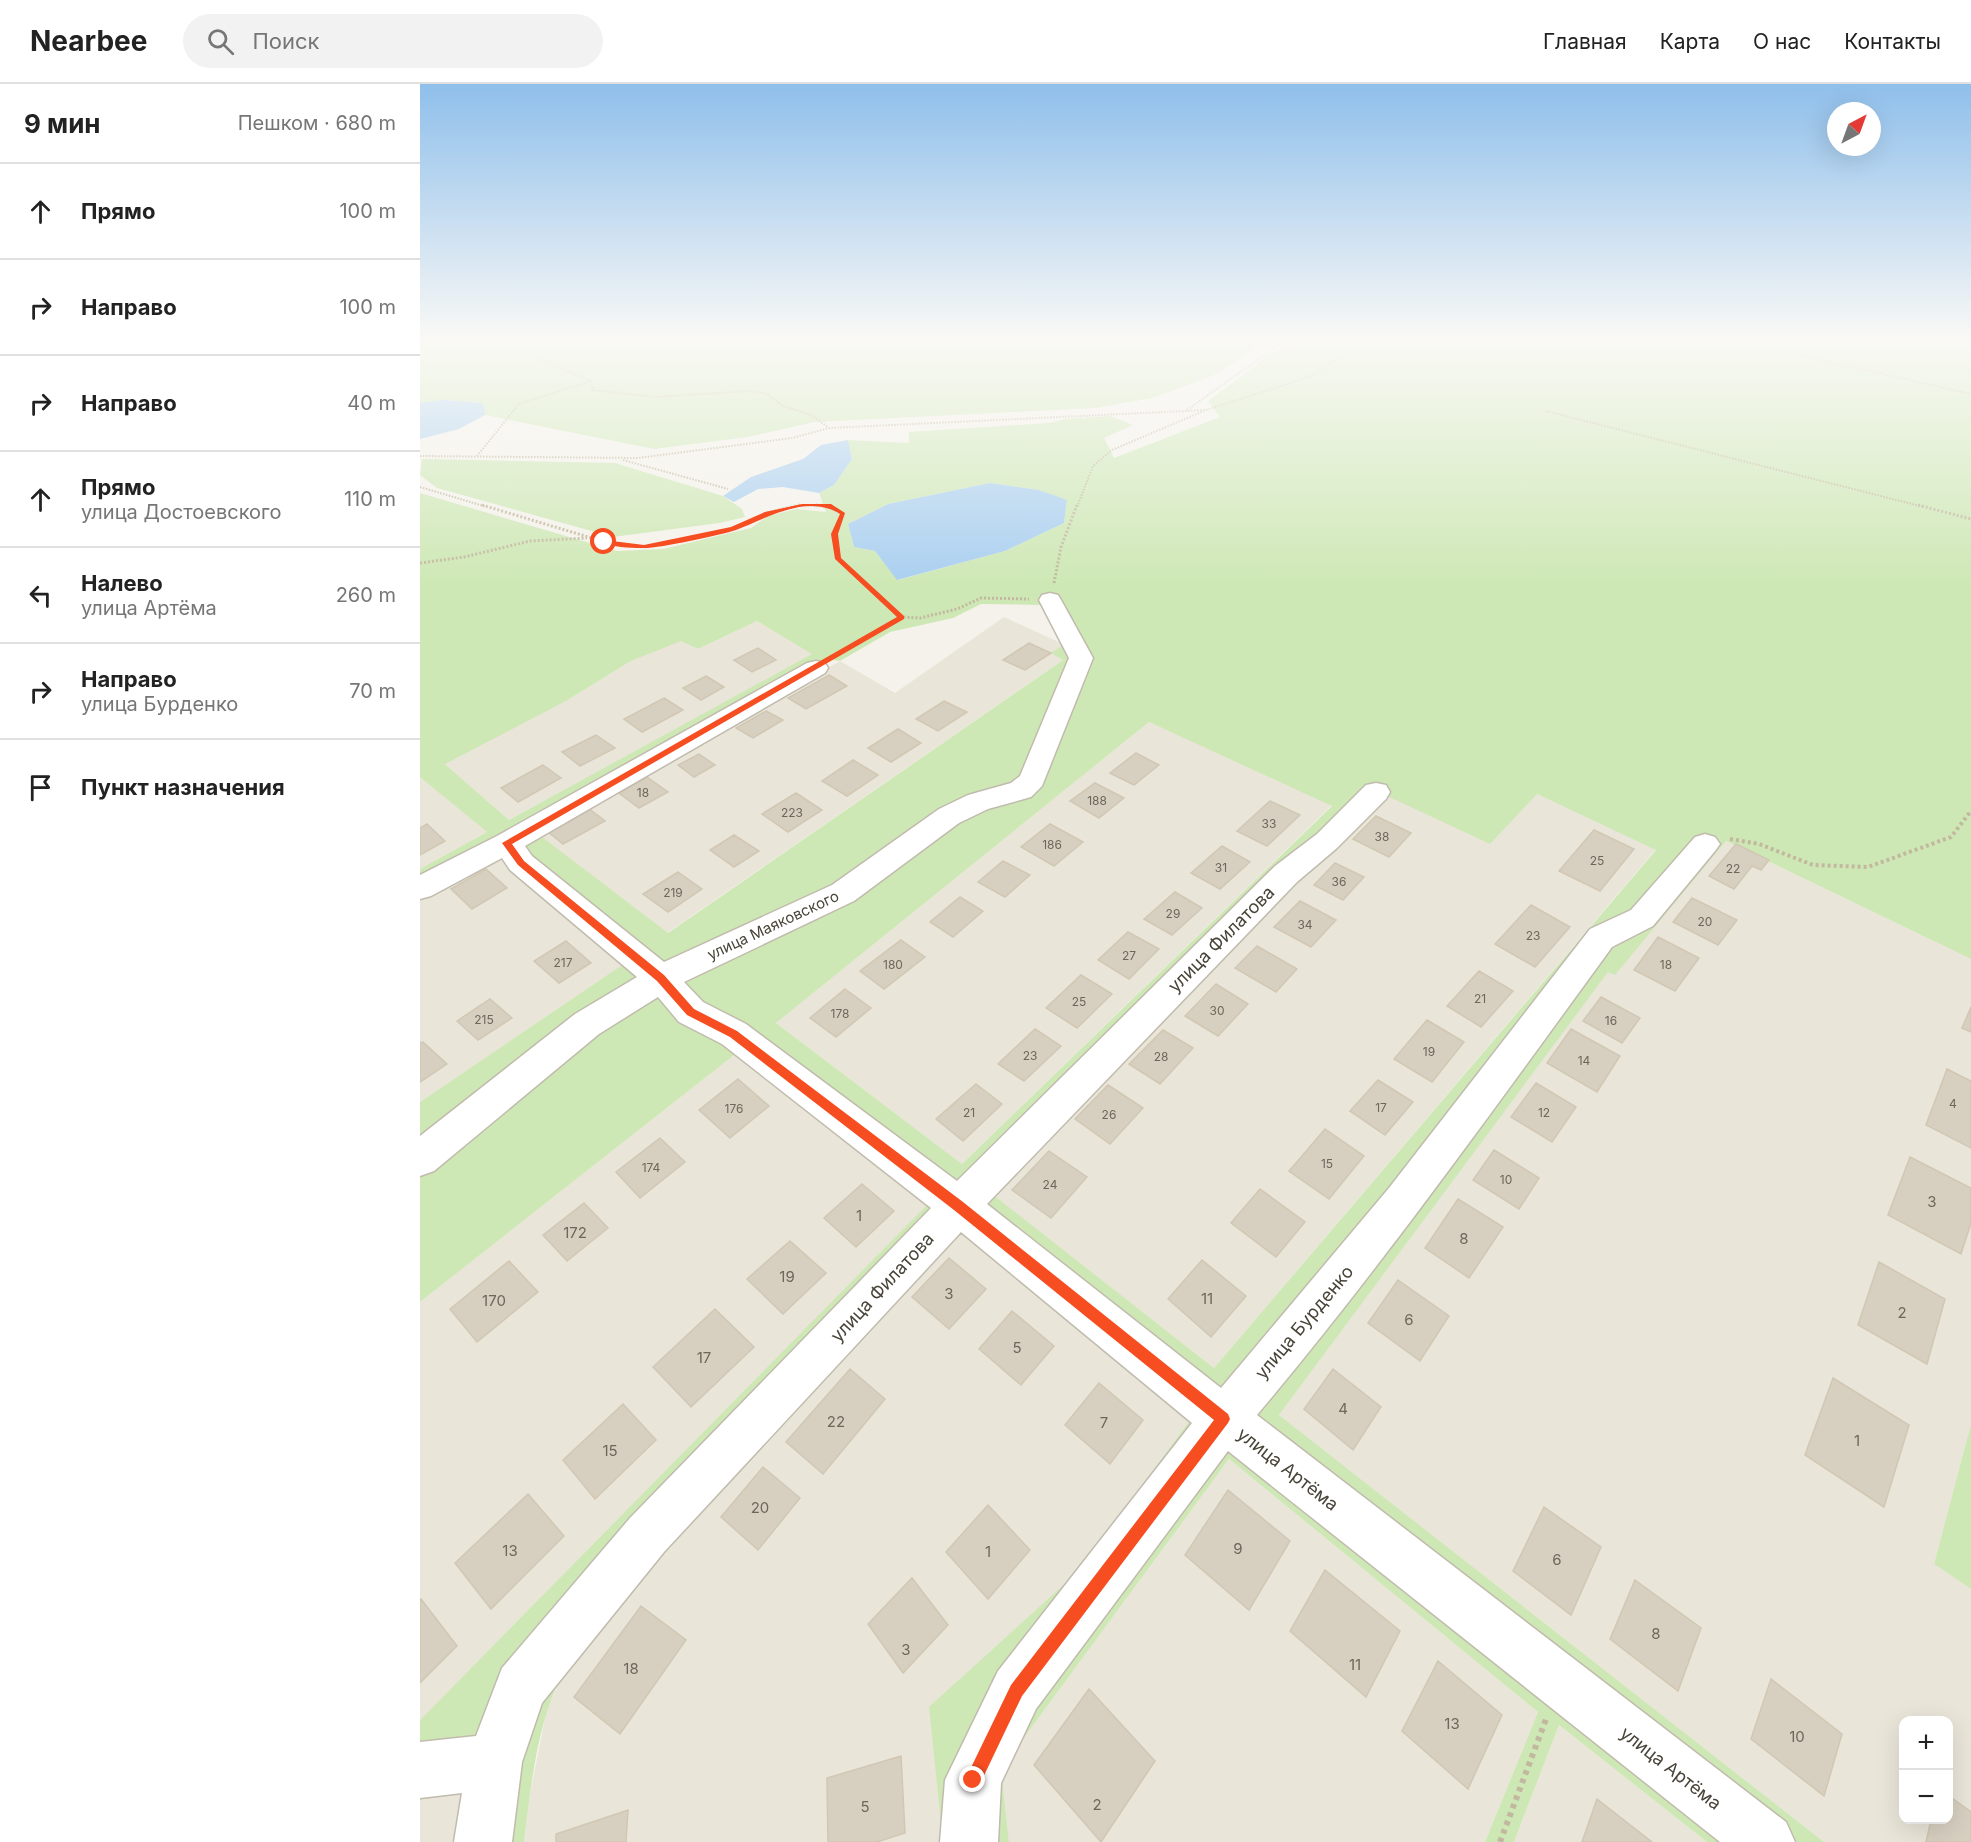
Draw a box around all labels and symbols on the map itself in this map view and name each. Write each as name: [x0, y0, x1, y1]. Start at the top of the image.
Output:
north arrow: [1827, 102, 1881, 156]
route start: [590, 528, 616, 554]
house number: 18: [637, 785, 649, 800]
house number: 188: [1087, 793, 1107, 808]
house number: 223: [781, 805, 803, 820]
house number: 33: [1262, 816, 1276, 831]
house number: 38: [1375, 829, 1389, 844]
house number: 186: [1042, 837, 1062, 852]
house number: 25: [1590, 853, 1604, 868]
house number: 31: [1215, 860, 1227, 875]
house number: 22: [1726, 861, 1740, 876]
house number: 36: [1332, 874, 1346, 889]
street label: улица Филатова: [1164, 882, 1278, 996]
house number: 219: [663, 885, 683, 900]
street label: улица Маяковского: [704, 886, 842, 964]
house number: 29: [1166, 906, 1180, 921]
house number: 20: [1698, 914, 1712, 929]
house number: 34: [1297, 917, 1313, 932]
house number: 23: [1526, 928, 1540, 943]
house number: 27: [1122, 948, 1136, 963]
house number: 217: [554, 955, 573, 970]
house number: 180: [883, 957, 903, 972]
house number: 18: [1660, 957, 1672, 972]
house number: 21: [1474, 991, 1486, 1006]
house number: 25: [1072, 994, 1086, 1009]
house number: 30: [1210, 1003, 1224, 1018]
house number: 178: [831, 1006, 849, 1021]
house number: 215: [474, 1012, 494, 1027]
house number: 16: [1605, 1013, 1617, 1028]
house number: 19: [1423, 1044, 1435, 1059]
house number: 23: [1023, 1048, 1037, 1063]
house number: 28: [1154, 1049, 1168, 1064]
house number: 14: [1578, 1053, 1591, 1068]
house number: 4: [1949, 1096, 1957, 1111]
house number: 17: [1375, 1100, 1387, 1115]
house number: 176: [725, 1101, 743, 1116]
house number: 21: [963, 1105, 975, 1120]
house number: 12: [1538, 1105, 1550, 1120]
house number: 26: [1102, 1107, 1116, 1122]
house number: 15: [1321, 1156, 1333, 1171]
house number: 174: [642, 1160, 661, 1175]
house number: 10: [1500, 1172, 1512, 1187]
house number: 24: [1043, 1177, 1058, 1192]
house number: 3: [1927, 1192, 1937, 1211]
house number: 1: [856, 1206, 862, 1225]
house number: 172: [563, 1223, 587, 1242]
street label: улица Филатова: [826, 1228, 938, 1346]
house number: 8: [1459, 1229, 1469, 1248]
street label: улица Бурденко: [1250, 1261, 1358, 1383]
house number: 19: [779, 1267, 795, 1286]
house number: 3: [944, 1284, 954, 1303]
house number: 11: [1201, 1289, 1213, 1308]
house number: 170: [482, 1291, 506, 1310]
house number: 2: [1897, 1303, 1907, 1322]
house number: 6: [1404, 1310, 1414, 1329]
house number: 5: [1012, 1338, 1022, 1357]
house number: 17: [697, 1348, 711, 1367]
house number: 4: [1338, 1399, 1348, 1418]
house number: 22: [827, 1412, 845, 1431]
house number: 7: [1100, 1413, 1108, 1432]
street label: улица Артёма: [1233, 1423, 1343, 1515]
house number: 1: [1854, 1431, 1860, 1450]
house number: 15: [602, 1441, 618, 1460]
house number: 20: [751, 1498, 769, 1517]
house number: 9: [1233, 1539, 1243, 1558]
house number: 13: [502, 1541, 518, 1560]
house number: 1: [985, 1542, 991, 1561]
house number: 6: [1552, 1550, 1562, 1569]
house number: 8: [1651, 1624, 1661, 1643]
house number: 3: [901, 1640, 911, 1659]
house number: 11: [1349, 1655, 1361, 1674]
house number: 18: [623, 1659, 639, 1678]
house number: 13: [1444, 1714, 1460, 1733]
street label: улица Артёма: [1616, 1722, 1726, 1814]
house number: 10: [1789, 1727, 1805, 1746]
route end: [959, 1766, 985, 1792]
house number: 2: [1092, 1795, 1102, 1814]
house number: 5: [860, 1797, 870, 1816]

